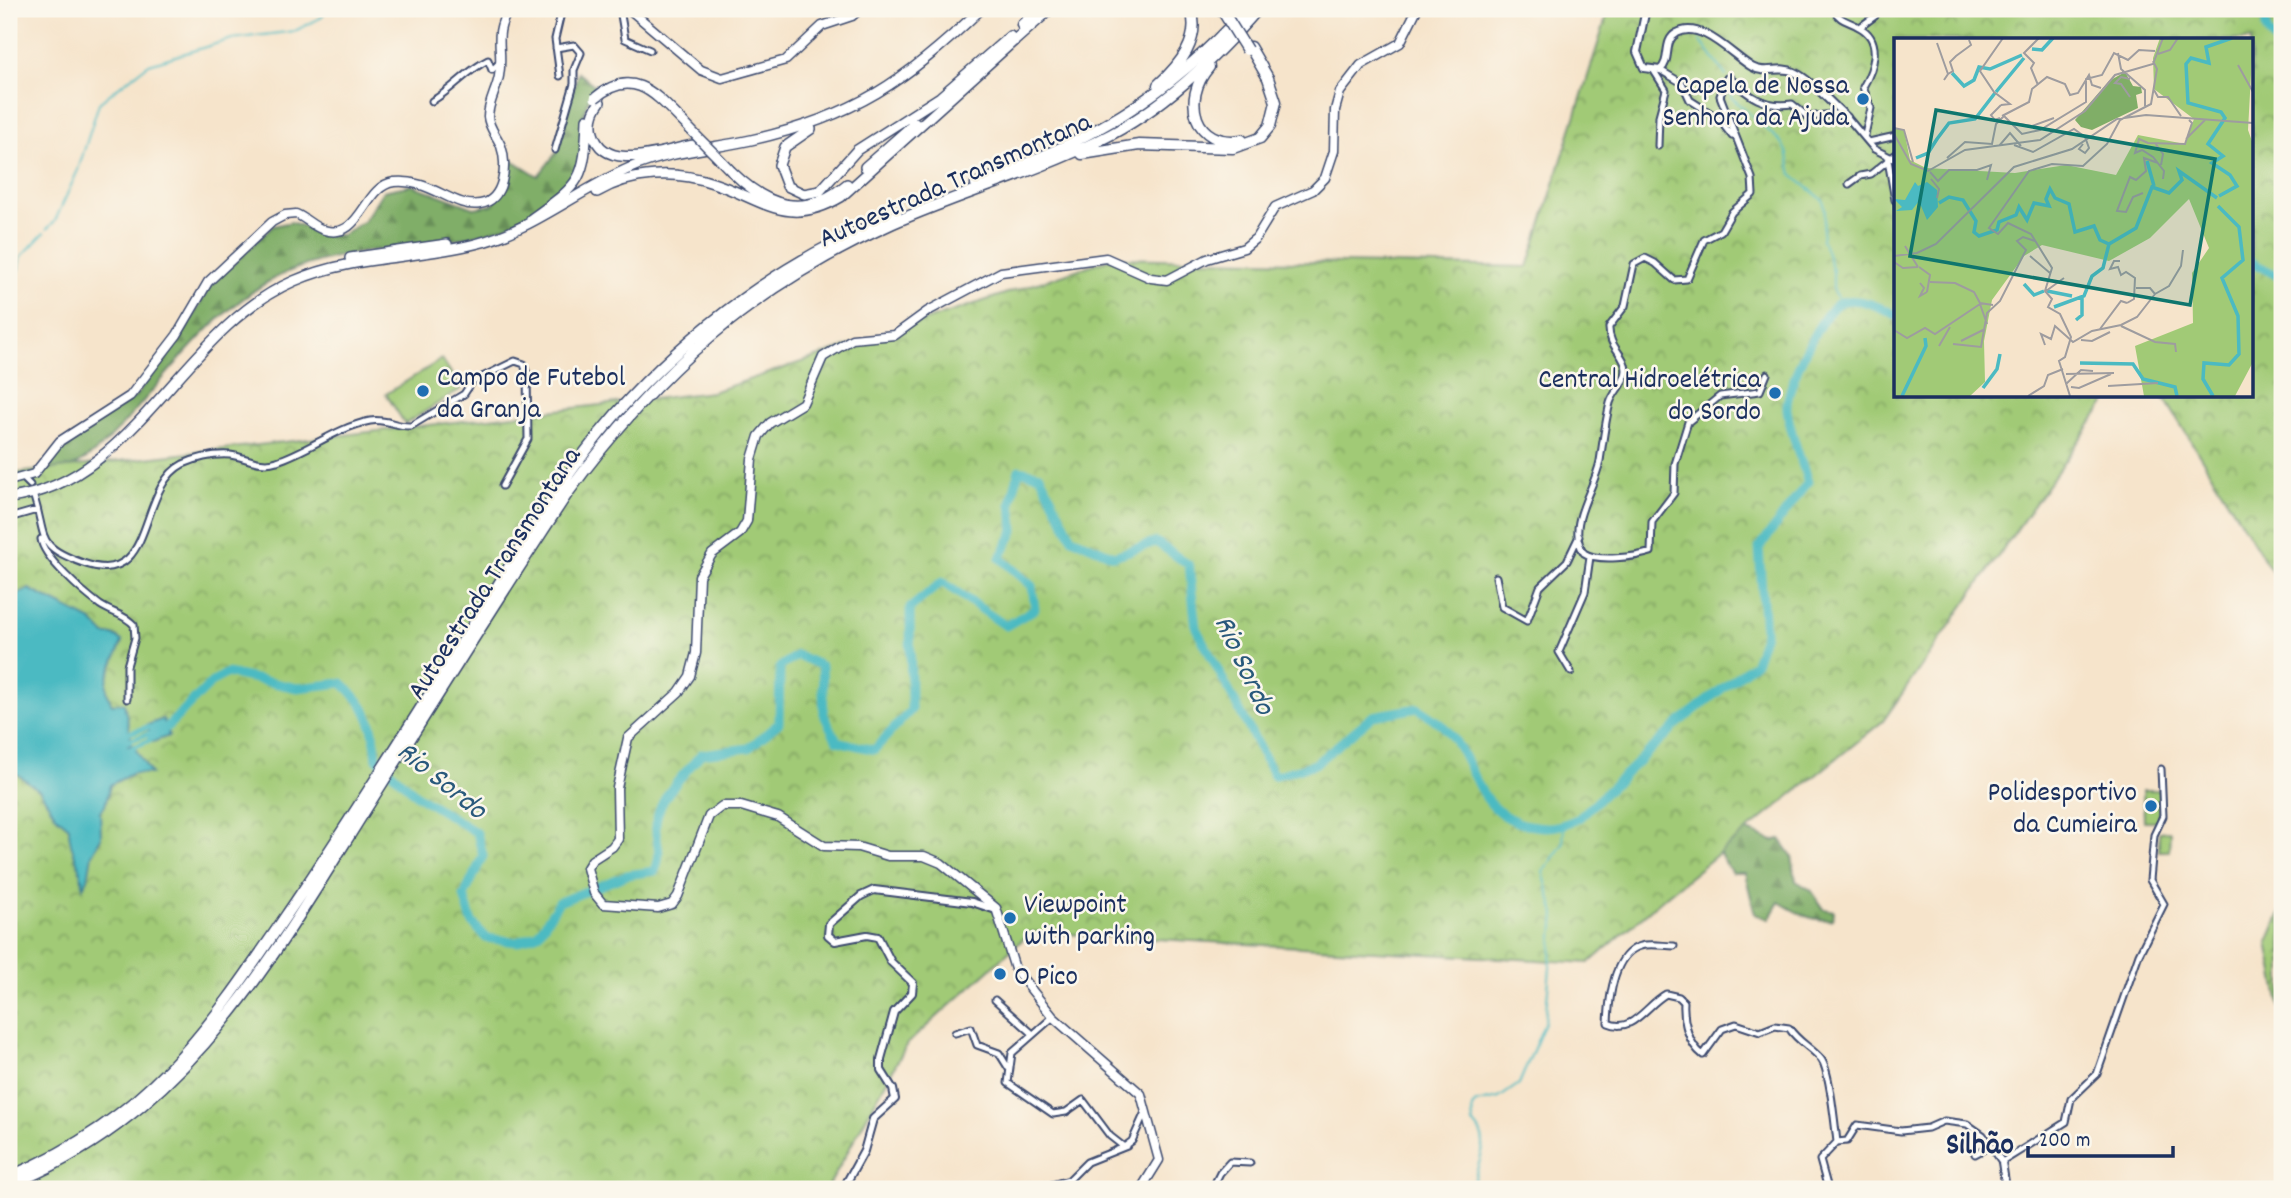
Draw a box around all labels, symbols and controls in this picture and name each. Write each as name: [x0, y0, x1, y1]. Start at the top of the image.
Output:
inset map: [1894, 38, 2252, 397]
place label: Capela de Nossa Senhora da Ajuda: [1663, 68, 1850, 140]
marker: Capela de Nossa Senhora da Ajuda: [1855, 91, 1871, 107]
street label: Autoestrada Transmontana: [813, 104, 1099, 261]
place label: Campo de Futebol da Granja: [437, 360, 626, 432]
place label: Central Hidroelétrica do Sordo: [1538, 362, 1762, 434]
marker: Campo de Futebol da Granja: [415, 383, 431, 399]
marker: Central Hidroelétrica do Sordo: [1767, 385, 1783, 401]
street label: Autoestrada Transmontana: [399, 440, 594, 709]
water label: Rio Sordo: [1200, 609, 1284, 724]
water label: Rio Sordo: [386, 733, 496, 833]
place label: Polidesportivo da Cumieira: [1987, 775, 2138, 847]
marker: Polidesportivo da Cumieira: [2143, 798, 2159, 814]
place label: Viewpoint with parking: [1024, 887, 1155, 959]
marker: Viewpoint with parking: [1002, 910, 1018, 926]
place label: O Pico: [1014, 959, 1078, 999]
marker: O Pico: [992, 966, 1008, 982]
scale bar: [2028, 1114, 2174, 1158]
district label: Silhão: [1946, 1126, 2014, 1169]
text: 200 m: [2039, 1127, 2090, 1157]

